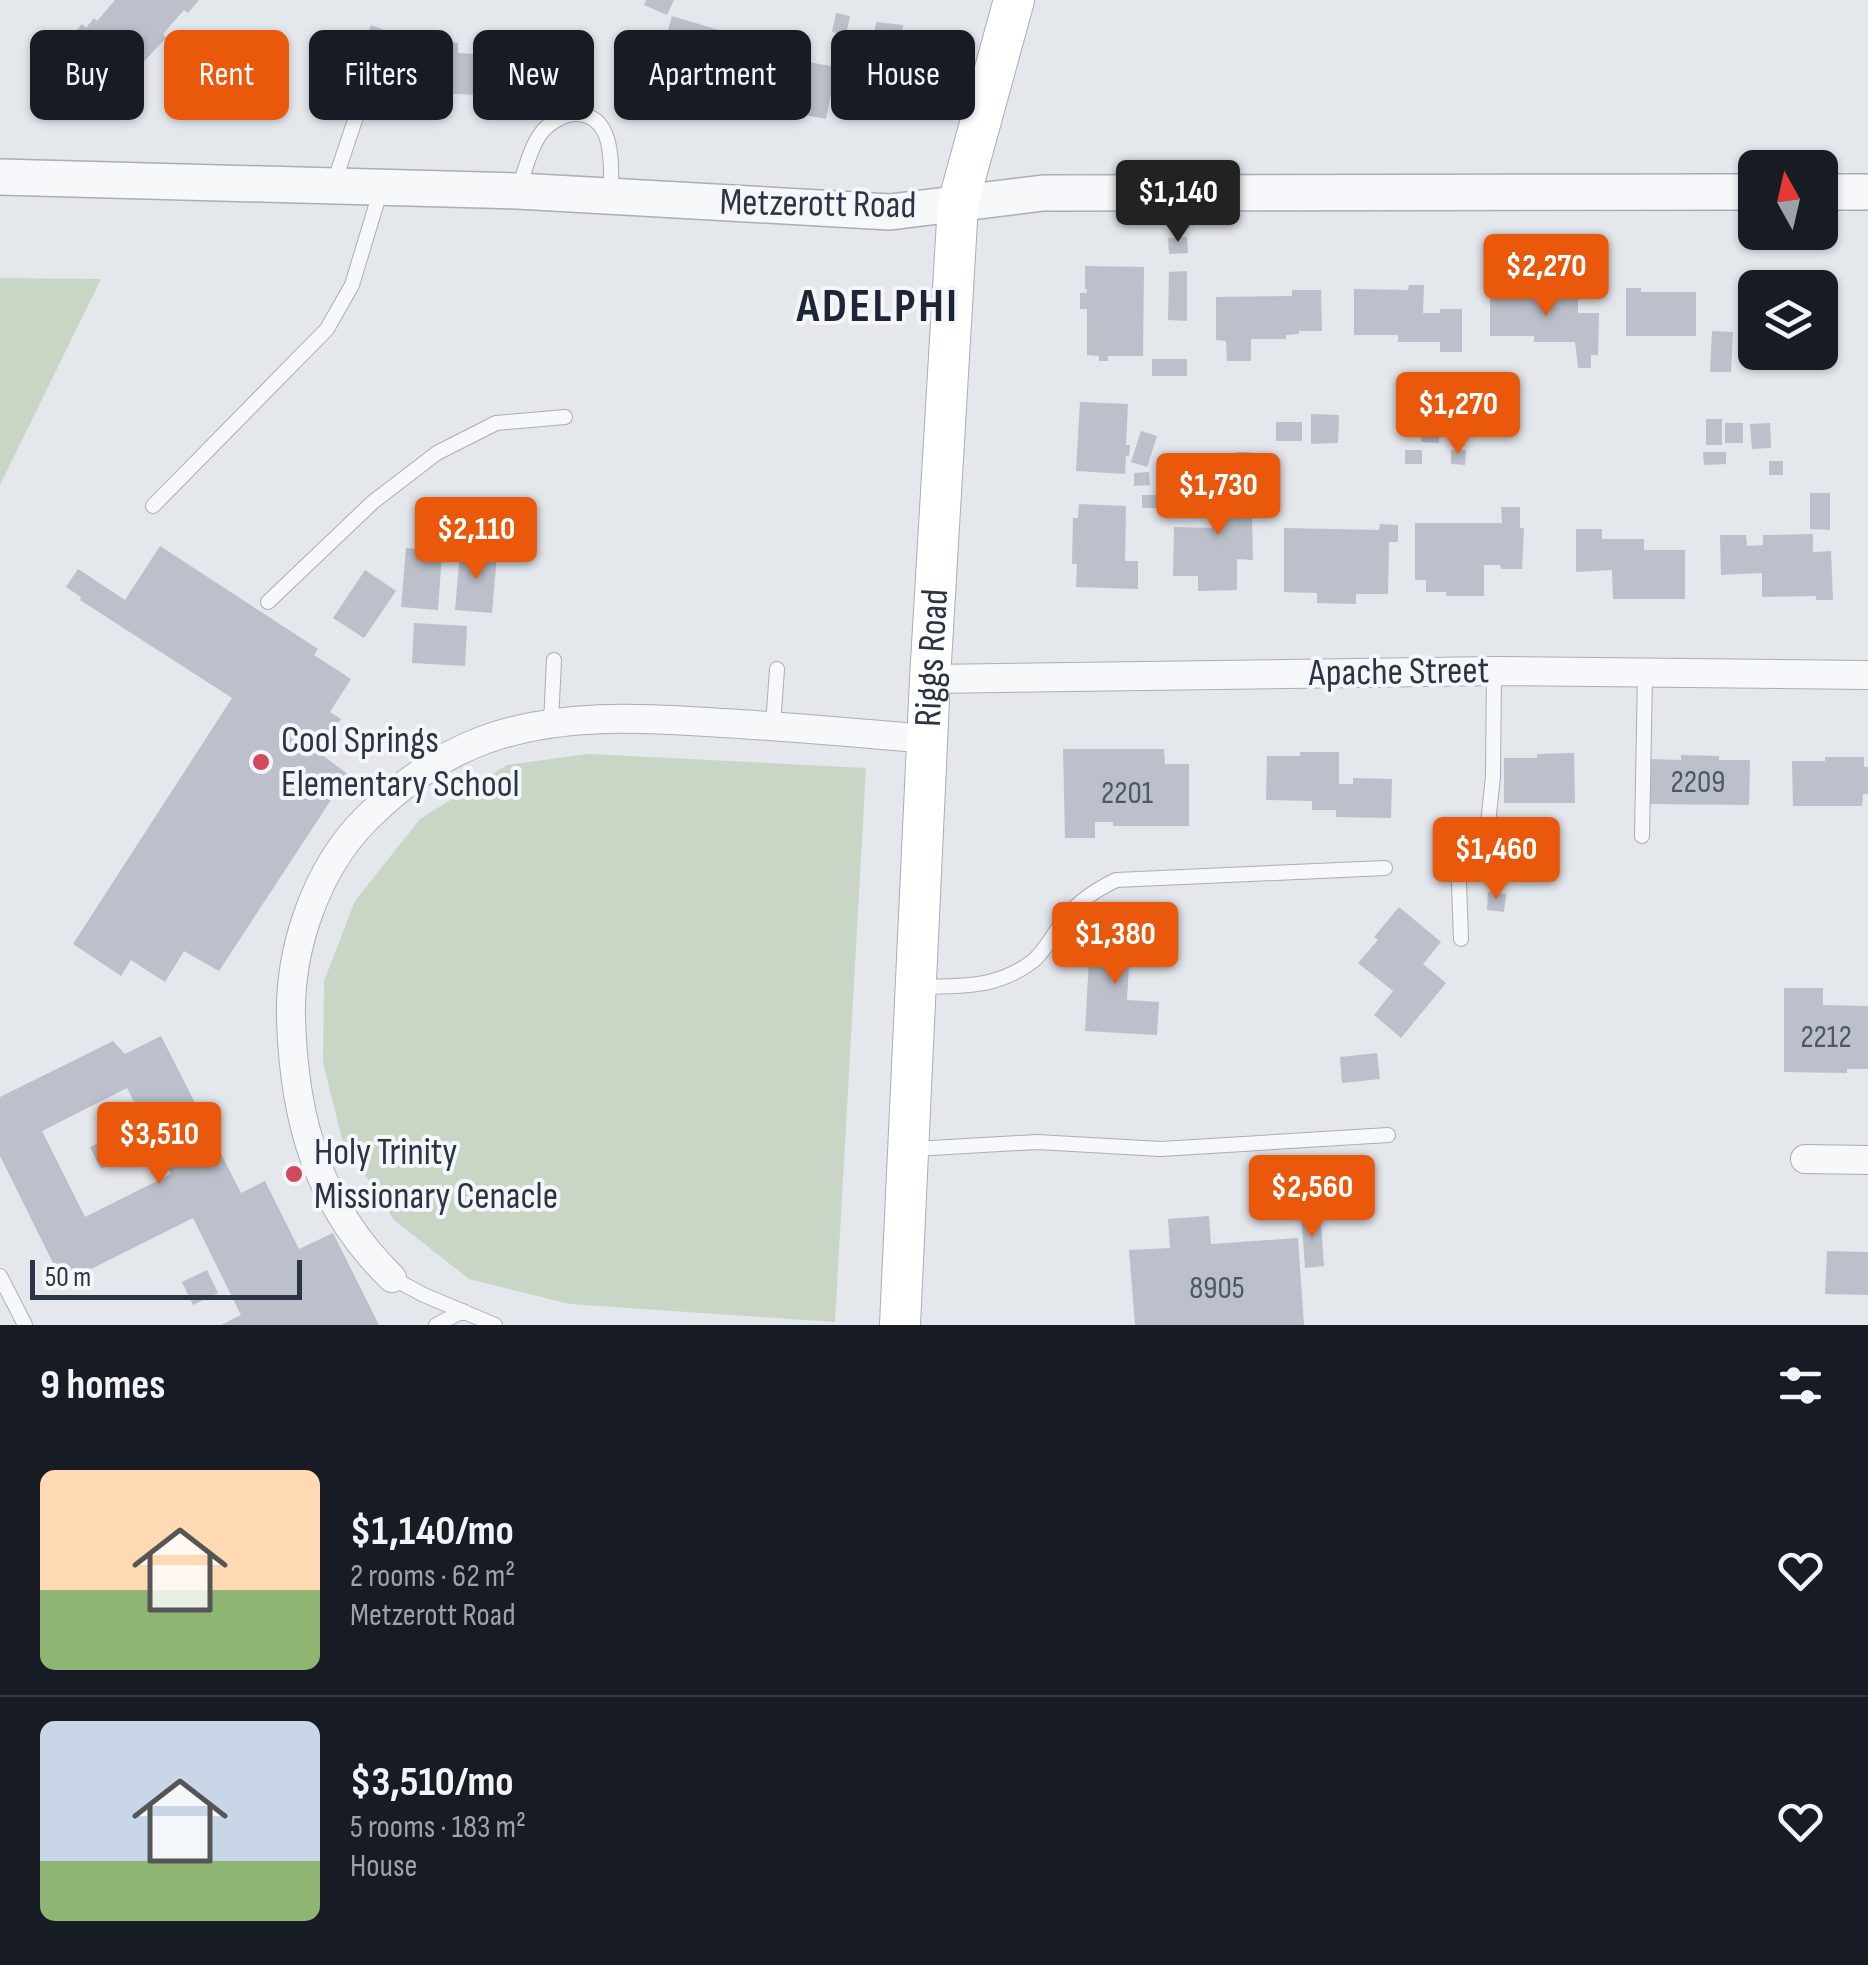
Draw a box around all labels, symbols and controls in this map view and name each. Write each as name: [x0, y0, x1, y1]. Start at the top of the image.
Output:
chip: Buy: [30, 30, 144, 120]
chip: Rent: [164, 30, 289, 120]
chip: Filters: [309, 30, 453, 120]
chip: New: [473, 30, 594, 120]
chip: Apartment: [614, 30, 811, 120]
chip: House: [831, 30, 975, 120]
north arrow: [1738, 150, 1838, 250]
map controls: [1738, 150, 1838, 370]
pin: $1,140: [1097, 160, 1259, 245]
text: $1,140: [1138, 173, 1218, 212]
street label: Metzerott Road: [719, 180, 917, 228]
pin: $2,270: [1465, 234, 1627, 319]
text: $2,270: [1506, 247, 1586, 286]
button: layers: [1738, 270, 1838, 370]
district label: ADELPHI: [796, 278, 959, 335]
pin: $1,270: [1377, 372, 1539, 457]
text: $1,270: [1418, 385, 1498, 424]
pin: $1,730: [1137, 453, 1299, 538]
text: $1,730: [1178, 466, 1258, 505]
pin: $2,110: [395, 497, 557, 582]
text: $2,110: [437, 510, 515, 549]
street label: Riggs Road: [905, 588, 958, 728]
street label: Apache Street: [1307, 648, 1490, 696]
place label: Cool Springs Elementary School: [281, 718, 520, 807]
marker: Cool Springs Elementary School: [250, 751, 272, 773]
house number: 2209: [1671, 763, 1725, 802]
house number: 2201: [1101, 774, 1153, 813]
pin: $1,460: [1415, 817, 1577, 902]
text: $1,460: [1455, 830, 1537, 869]
pin: $1,380: [1034, 902, 1196, 987]
text: $1,380: [1074, 915, 1156, 954]
house number: 2212: [1800, 1018, 1852, 1057]
pin: $3,510: [78, 1102, 240, 1187]
text: $3,510: [119, 1115, 199, 1154]
place label: Holy Trinity Missionary Cenacle: [314, 1130, 558, 1219]
pin: $2,560: [1231, 1155, 1393, 1240]
marker: Holy Trinity Missionary Cenacle: [283, 1163, 305, 1185]
text: $2,560: [1271, 1168, 1353, 1207]
scale bar: [30, 1255, 302, 1300]
text: 50 m: [45, 1261, 91, 1294]
house number: 8905: [1189, 1269, 1245, 1308]
icon: filters: [1773, 1358, 1828, 1413]
text: 9 homes: [40, 1360, 165, 1411]
text: $1,140/mo: [350, 1506, 514, 1557]
icon: home: [120, 1510, 240, 1630]
icon: heart: [1773, 1543, 1828, 1598]
text: 2 rooms · 62 m²: [350, 1557, 515, 1596]
text: Metzerott Road: [350, 1596, 516, 1635]
text: $3,510/mo: [350, 1757, 514, 1808]
icon: home: [120, 1761, 240, 1881]
icon: heart: [1773, 1794, 1828, 1849]
text: 5 rooms · 183 m²: [350, 1808, 526, 1847]
text: House: [350, 1847, 417, 1886]

